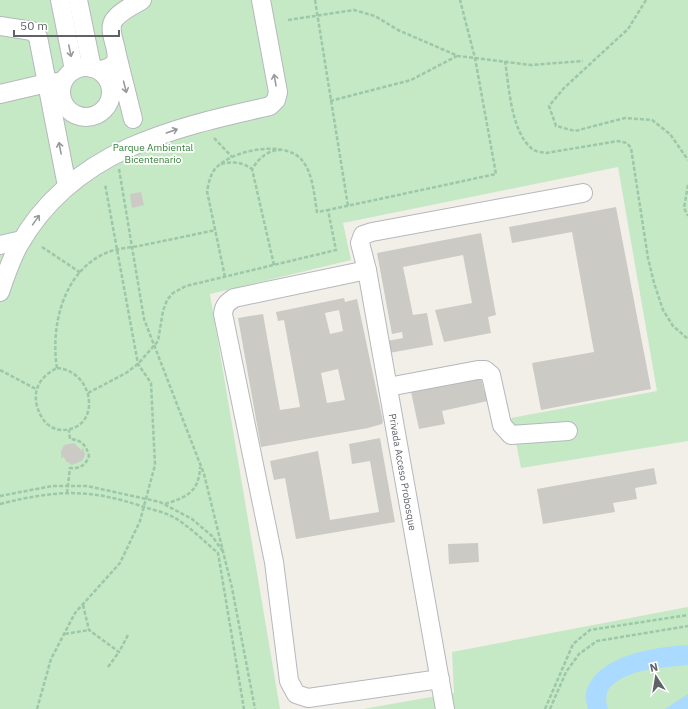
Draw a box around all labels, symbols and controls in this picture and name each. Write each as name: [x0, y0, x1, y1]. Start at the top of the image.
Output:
scale bar: [14, 12, 119, 38]
text: 50 m: [20, 18, 48, 33]
one-way arrow: [66, 44, 74, 57]
one-way arrow: [271, 74, 279, 87]
one-way arrow: [122, 80, 129, 93]
one-way arrow: [166, 127, 178, 135]
park label: Parque Ambiental Bicentenario: [113, 141, 193, 166]
one-way arrow: [56, 142, 64, 155]
one-way arrow: [32, 215, 40, 226]
street label: Privada Acceso Probosque: [386, 412, 419, 532]
north arrow: [636, 657, 676, 697]
text: N: [649, 660, 659, 675]

